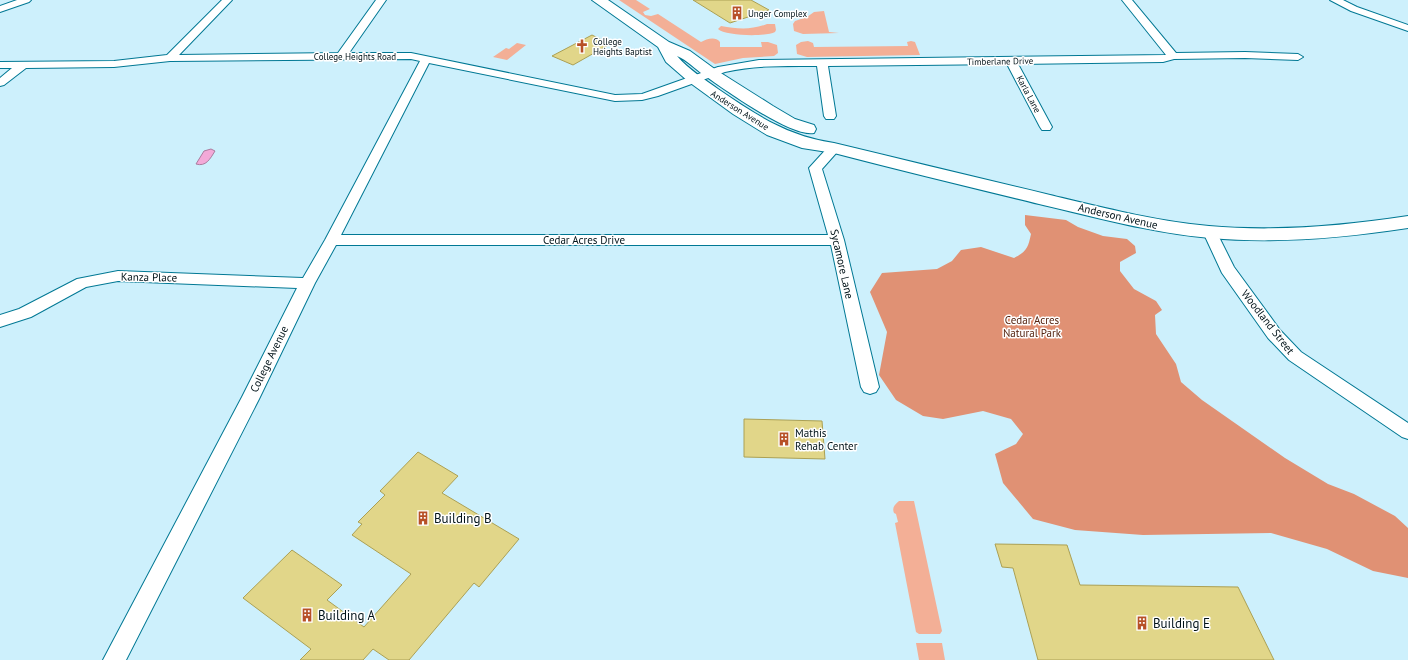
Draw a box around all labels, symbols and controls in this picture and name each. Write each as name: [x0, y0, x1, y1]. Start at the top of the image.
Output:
building icon: Unger Complex: [729, 5, 745, 21]
place label: Unger Complex: [748, 8, 807, 19]
place label: College Heights Baptist: [593, 36, 652, 57]
church icon: College Heights Baptist: [574, 38, 590, 54]
street label: College Heights Road: [314, 51, 396, 62]
street label: Timberlane Drive: [967, 55, 1034, 67]
street label: Karla Lane: [1015, 73, 1044, 115]
street label: Anderson Avenue: [709, 88, 771, 132]
street label: Anderson Avenue: [1077, 200, 1160, 232]
street label: Sycamore Lane: [827, 228, 857, 301]
street label: Cedar Acres Drive: [543, 233, 625, 247]
street label: Kanza Place: [121, 270, 178, 284]
street label: Woodland Street: [1238, 287, 1298, 357]
park label: Cedar Acres Natural Park: [1003, 313, 1062, 340]
street label: College Avenue: [247, 323, 291, 394]
place label: Mathis Rehab Center: [795, 426, 858, 453]
building icon: Mathis Rehab Center: [776, 431, 792, 447]
building icon: Building B: [415, 510, 431, 526]
place label: Building B: [434, 510, 492, 527]
building icon: Building A: [299, 607, 315, 623]
place label: Building A: [318, 607, 376, 624]
building icon: Building E: [1134, 615, 1150, 631]
place label: Building E: [1153, 615, 1210, 632]

